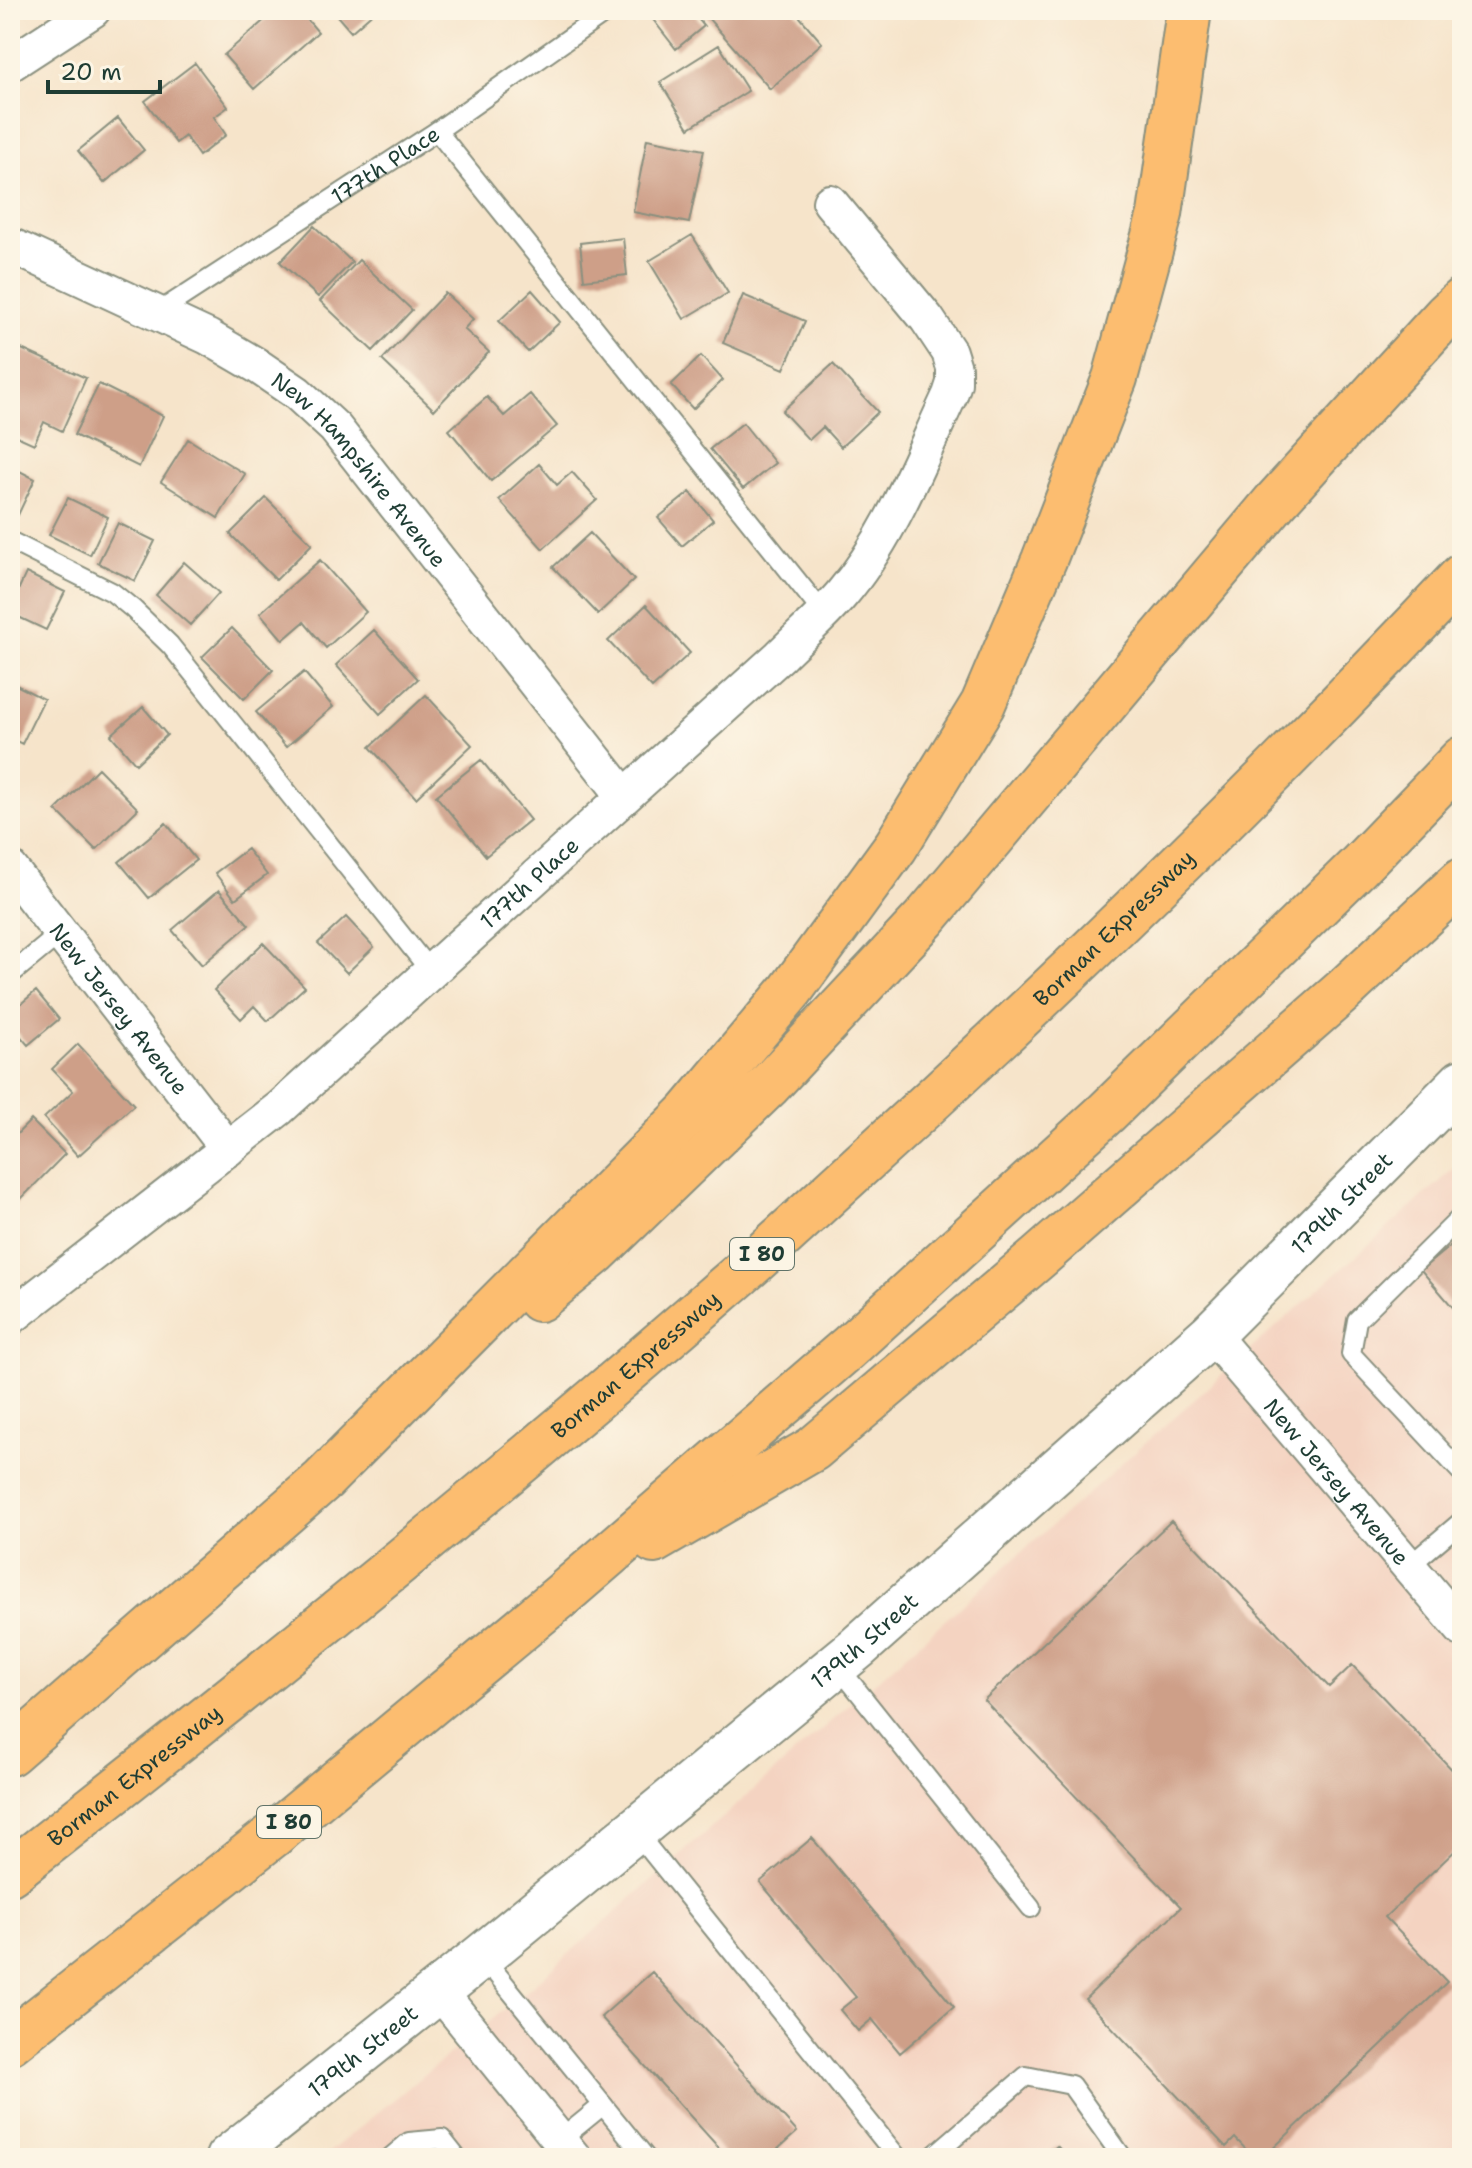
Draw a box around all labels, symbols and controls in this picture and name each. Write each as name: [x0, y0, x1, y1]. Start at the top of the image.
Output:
scale bar: [48, 44, 160, 94]
text: 20 m: [60, 56, 122, 88]
street label: 177th Place: [325, 119, 445, 211]
street label: New Hampshire Avenue: [266, 365, 453, 573]
street label: 177th Place: [474, 830, 585, 935]
street label: Borman Expressway: [1027, 843, 1201, 1012]
street label: New Jersey Avenue: [43, 917, 195, 1101]
street label: 179th Street: [1284, 1146, 1399, 1260]
road number: I 80: [730, 1238, 794, 1270]
street label: Borman Expressway: [545, 1284, 726, 1445]
street label: New Jersey Avenue: [1258, 1392, 1416, 1571]
street label: 179th Street: [804, 1586, 924, 1695]
street label: Borman Expressway: [41, 1698, 227, 1853]
road number: I 80: [257, 1806, 321, 1838]
street label: 179th Street: [302, 1998, 424, 2104]

